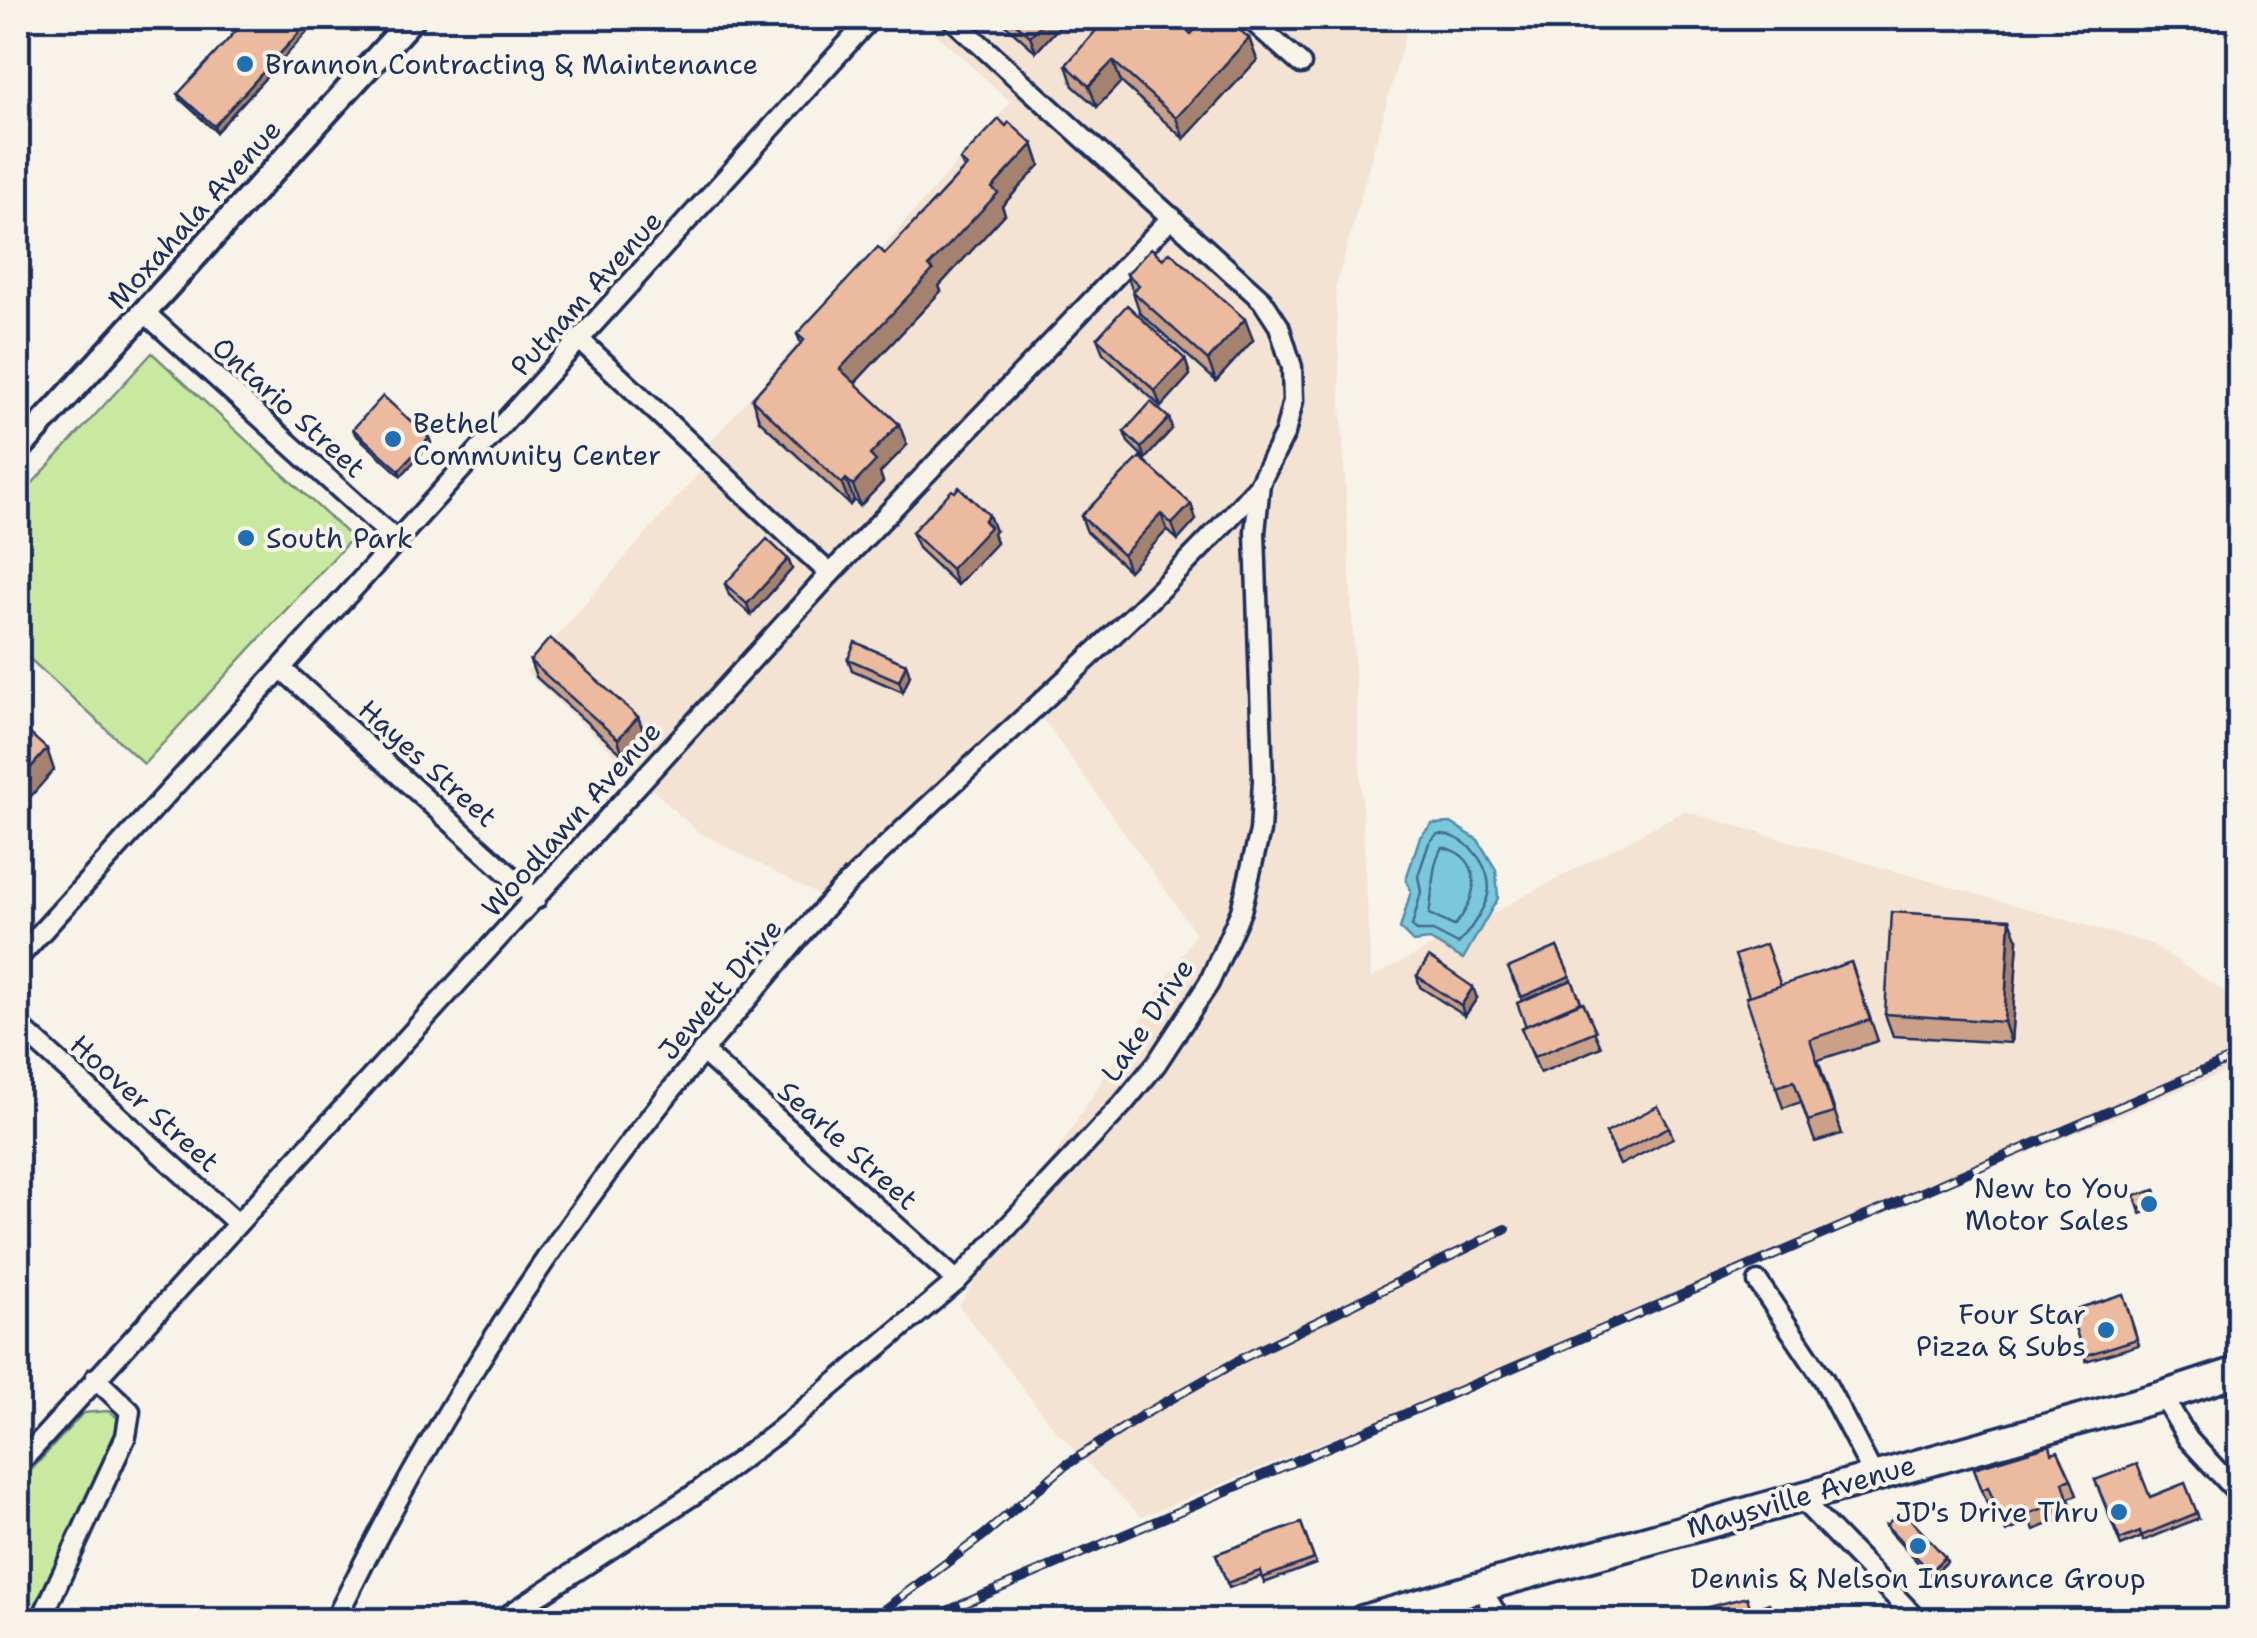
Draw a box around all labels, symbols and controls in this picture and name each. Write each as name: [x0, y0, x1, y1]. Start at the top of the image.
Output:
place label: Brannon Contracting & Maintenance: [265, 45, 758, 83]
marker: Brannon Contracting & Maintenance: [234, 53, 256, 75]
street label: Moxahala Avenue: [98, 111, 290, 317]
street label: Putnam Avenue: [501, 202, 671, 384]
street label: Ontario Street: [204, 328, 374, 486]
place label: Bethel Community Center: [413, 404, 661, 474]
marker: Bethel Community Center: [382, 428, 404, 450]
place label: South Park: [266, 519, 413, 557]
marker: South Park: [235, 527, 257, 549]
street label: Hayes Street: [351, 691, 505, 835]
street label: Woodlawn Avenue: [473, 713, 669, 925]
street label: Jewett Drive: [650, 910, 790, 1068]
street label: Lake Drive: [1092, 951, 1202, 1089]
street label: Hoover Street: [62, 1026, 228, 1180]
street label: Searle Street: [770, 1072, 926, 1218]
place label: New to You Motor Sales: [1965, 1169, 2129, 1239]
marker: New to You Motor Sales: [2138, 1193, 2160, 1215]
place label: Four Star Pizza & Subs: [1916, 1295, 2086, 1365]
marker: Four Star Pizza & Subs: [2095, 1319, 2117, 1341]
street label: Maysville Avenue: [1682, 1445, 1920, 1547]
place label: JD's Drive Thru: [1895, 1493, 2099, 1531]
marker: JD's Drive Thru: [2108, 1501, 2130, 1523]
marker: Dennis & Nelson Insurance Group: [1907, 1535, 1929, 1557]
place label: Dennis & Nelson Insurance Group: [1690, 1559, 2146, 1597]

